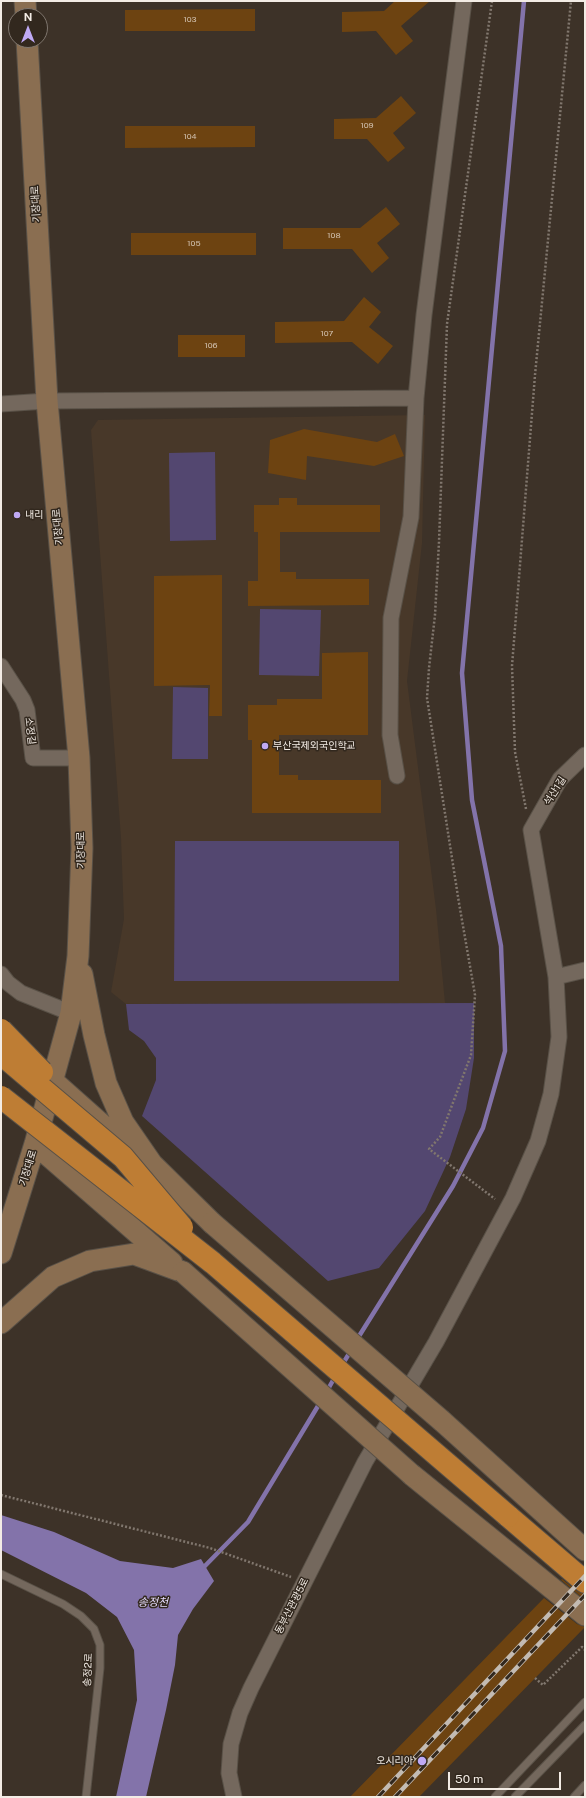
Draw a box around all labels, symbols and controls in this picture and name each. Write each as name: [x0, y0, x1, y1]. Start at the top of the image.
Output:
north arrow: [8, 8, 48, 48]
text: N: [24, 11, 32, 23]
house number: 103: [183, 15, 197, 25]
house number: 109: [360, 121, 374, 131]
house number: 104: [183, 132, 197, 142]
street label: 기장대로: [29, 185, 43, 223]
house number: 108: [327, 231, 341, 241]
house number: 105: [187, 239, 201, 249]
house number: 107: [321, 329, 333, 339]
house number: 106: [204, 341, 218, 351]
street label: 기장대로: [50, 508, 66, 546]
place label: 내리: [25, 509, 43, 521]
marker: 내리: [12, 510, 22, 520]
street label: 소정길: [22, 717, 38, 745]
place label: 부산국제외국인학교: [273, 740, 356, 752]
marker: 부산국제외국인학교: [260, 741, 270, 751]
street label: 석산1길: [541, 774, 569, 808]
street label: 기장대로: [75, 832, 87, 868]
street label: 기장대로: [17, 1149, 39, 1187]
street label: 동부산관광5로: [273, 1576, 311, 1636]
water label: 송정천: [138, 1596, 168, 1610]
street label: 송정2로: [81, 1653, 95, 1687]
place label: 오시리아: [376, 1755, 413, 1767]
marker: 오시리아: [416, 1755, 428, 1767]
scale bar: [450, 1764, 563, 1790]
text: 50 m: [455, 1772, 483, 1786]

